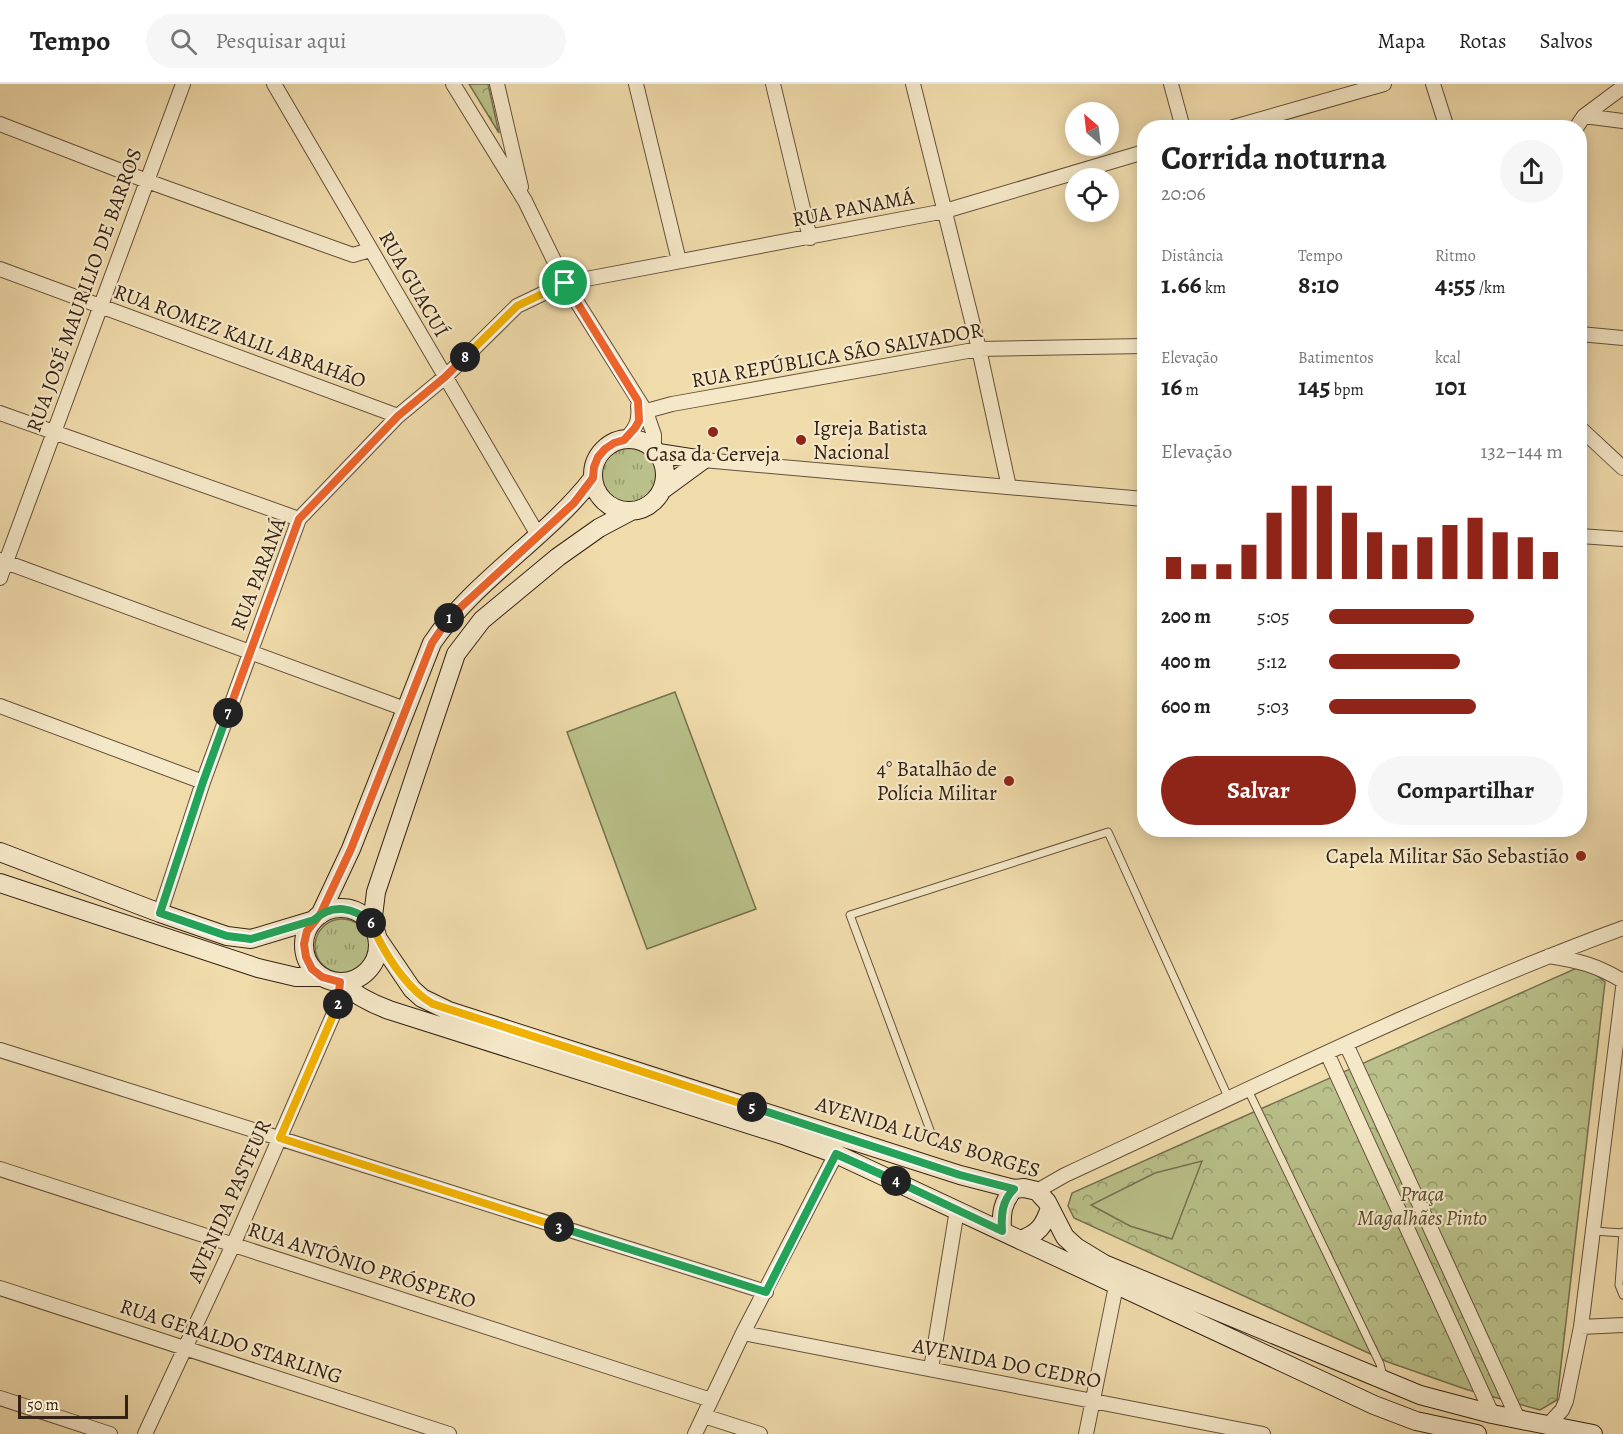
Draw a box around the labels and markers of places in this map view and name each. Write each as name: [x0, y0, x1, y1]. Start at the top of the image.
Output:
pin: [539, 257, 590, 308]
pin: 8: [450, 342, 480, 372]
place label: Igreja Batista Nacional: [813, 414, 928, 466]
marker: Casa da Cerveja: [706, 425, 720, 439]
marker: Igreja Batista Nacional: [794, 433, 808, 447]
place label: Casa da Cerveja: [646, 440, 780, 468]
pin: 1: [434, 603, 464, 633]
pin: 7: [213, 698, 243, 728]
place label: 4° Batalhão de Polícia Militar: [877, 755, 997, 807]
marker: 4° Batalhão de Polícia Militar: [1002, 774, 1016, 788]
place label: Capela Militar São Sebastião: [1326, 842, 1569, 870]
marker: Capela Militar São Sebastião: [1574, 849, 1588, 863]
pin: 6: [356, 908, 386, 938]
pin: 2: [323, 989, 353, 1019]
pin: 5: [737, 1092, 767, 1122]
pin: 4: [881, 1166, 911, 1196]
pin: 3: [544, 1212, 574, 1242]

